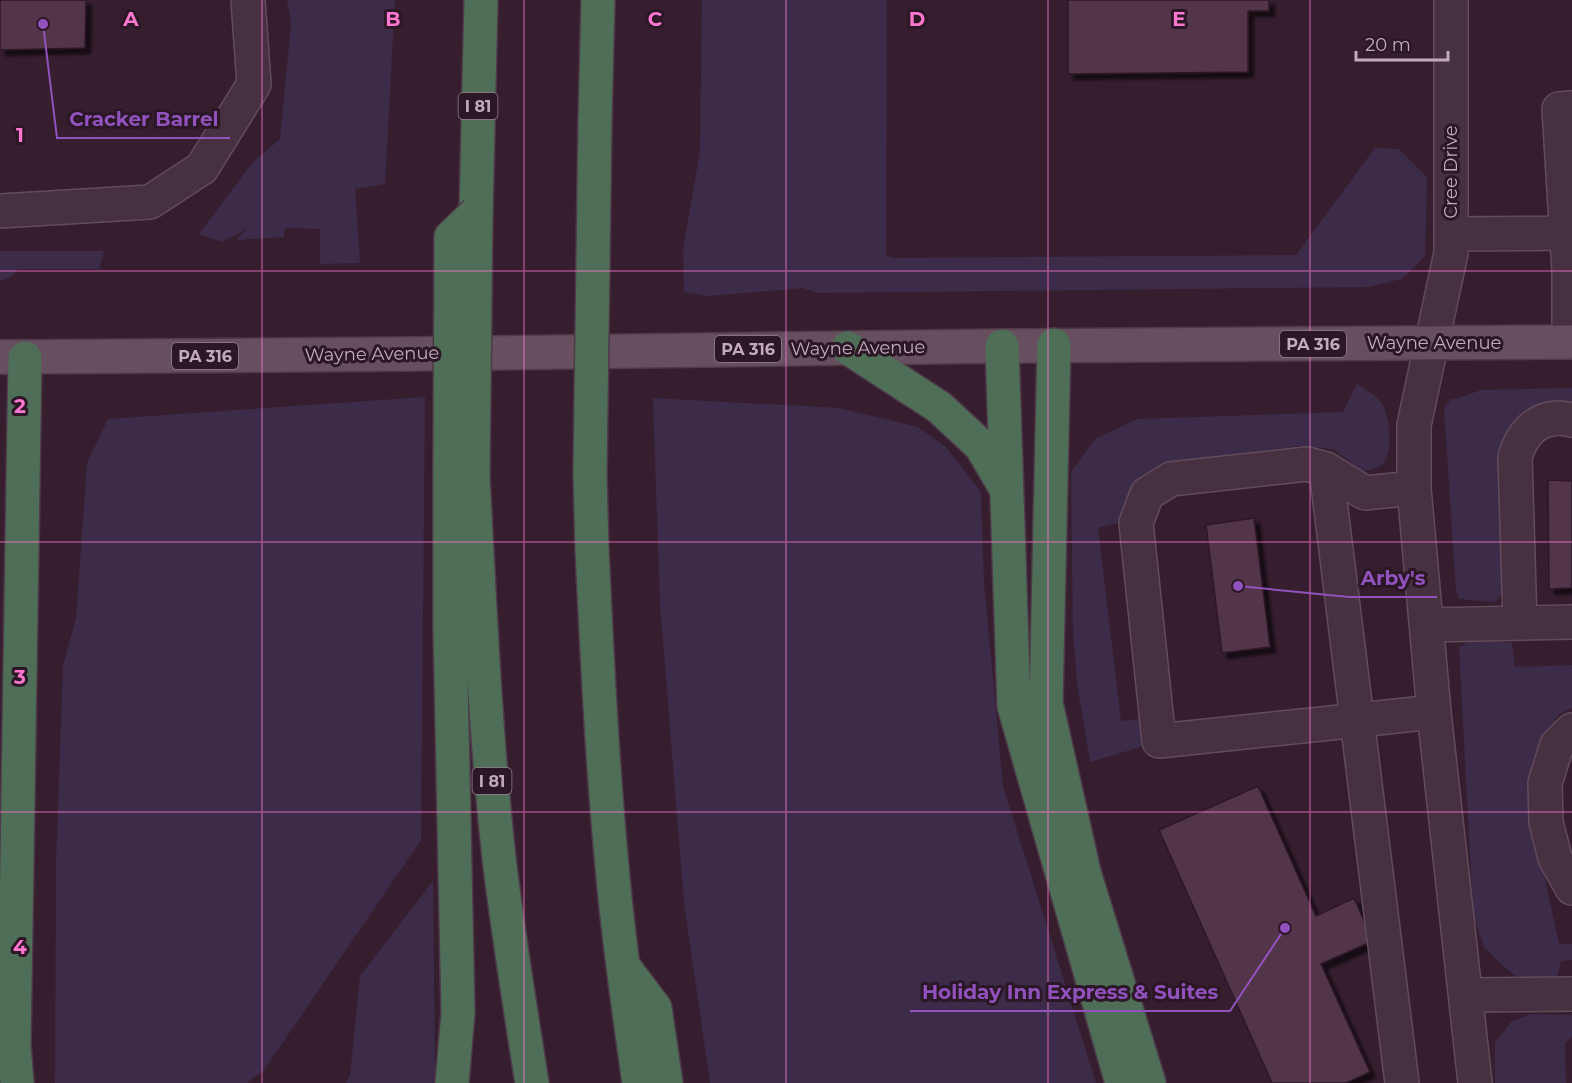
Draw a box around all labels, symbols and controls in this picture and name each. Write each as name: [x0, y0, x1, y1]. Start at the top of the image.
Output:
text: A: [122, 7, 139, 31]
text: B: [385, 7, 401, 31]
text: C: [648, 7, 663, 31]
text: D: [909, 7, 925, 31]
text: E: [1172, 7, 1186, 31]
scale bar: [1356, 24, 1448, 62]
text: 20 m: [1365, 34, 1411, 56]
road number: I 81: [458, 93, 498, 119]
callout: Cracker Barrel: [57, 100, 230, 138]
text: Cracker Barrel: [69, 107, 219, 131]
text: 1: [16, 123, 24, 147]
street label: Cree Drive: [1440, 125, 1462, 219]
road number: PA 316: [1280, 331, 1346, 357]
street label: Wayne Avenue: [1367, 332, 1501, 354]
road number: PA 316: [715, 336, 781, 362]
street label: Wayne Avenue: [790, 336, 926, 360]
street label: Wayne Avenue: [304, 342, 440, 366]
road number: PA 316: [172, 343, 238, 369]
text: 2: [14, 394, 26, 418]
callout: Arby's: [1349, 559, 1437, 597]
text: Arby's: [1360, 566, 1426, 590]
text: 3: [13, 665, 26, 689]
road number: I 81: [472, 768, 512, 794]
text: 4: [13, 935, 27, 959]
callout: Holiday Inn Express & Suites: [910, 973, 1230, 1011]
text: Holiday Inn Express & Suites: [922, 980, 1218, 1004]

